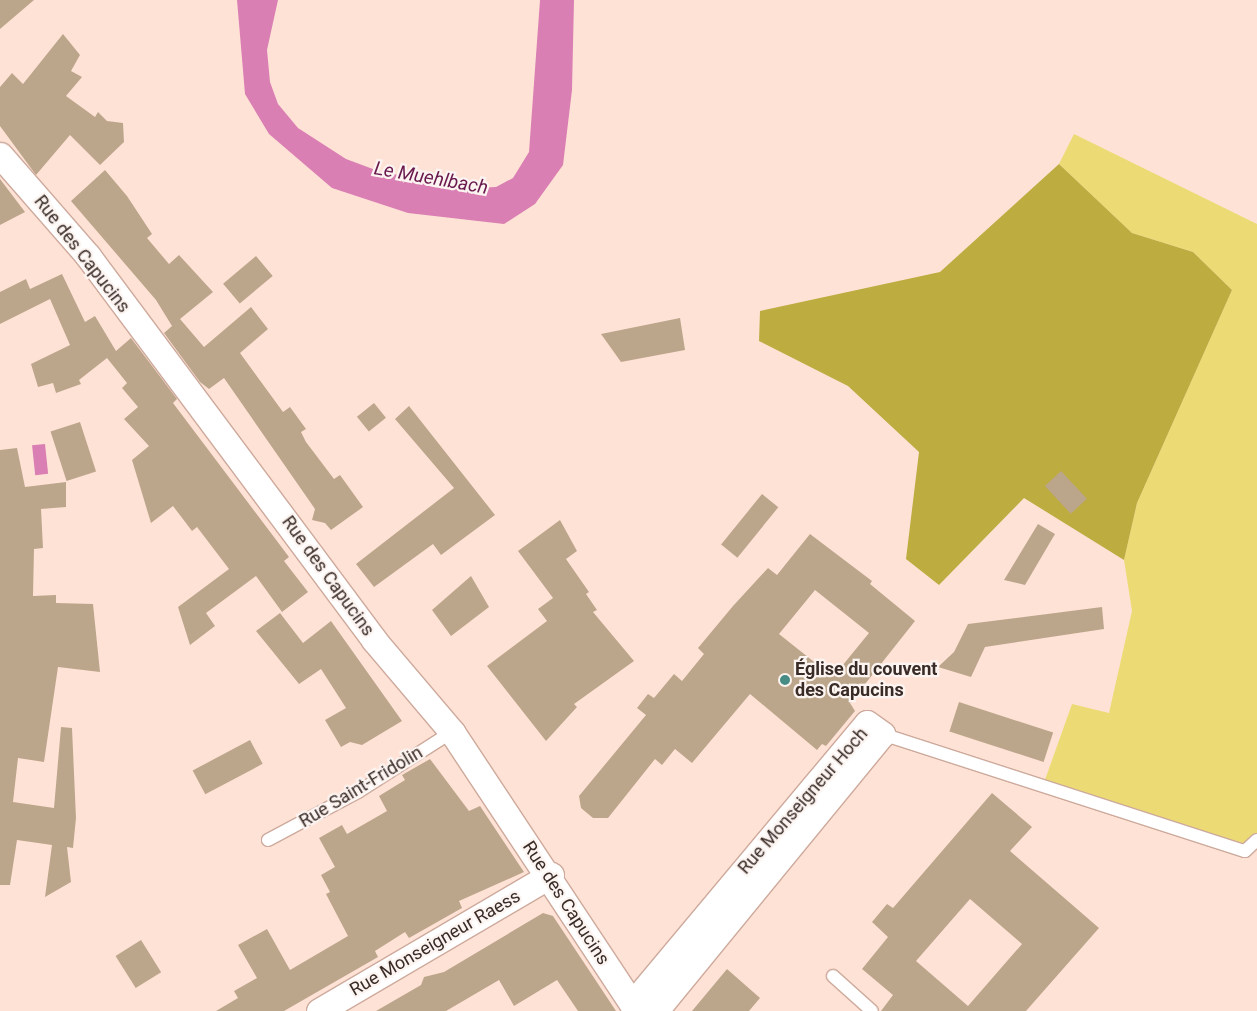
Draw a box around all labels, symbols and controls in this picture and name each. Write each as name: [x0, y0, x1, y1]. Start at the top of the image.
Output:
water label: Le Muehlbach: [372, 157, 490, 199]
street label: Rue des Capucins: [29, 191, 135, 317]
street label: Rue des Capucins: [277, 512, 379, 640]
place label: Église du couvent des Capucins: [795, 659, 937, 702]
marker: Église du couvent des Capucins: [779, 674, 791, 686]
street label: Rue Monseigneur Hoch: [734, 723, 872, 879]
street label: Rue Saint-Fridolin: [295, 742, 427, 832]
street label: Rue des Capucins: [518, 837, 614, 969]
street label: Rue Monseigneur Raess: [346, 885, 524, 1001]

